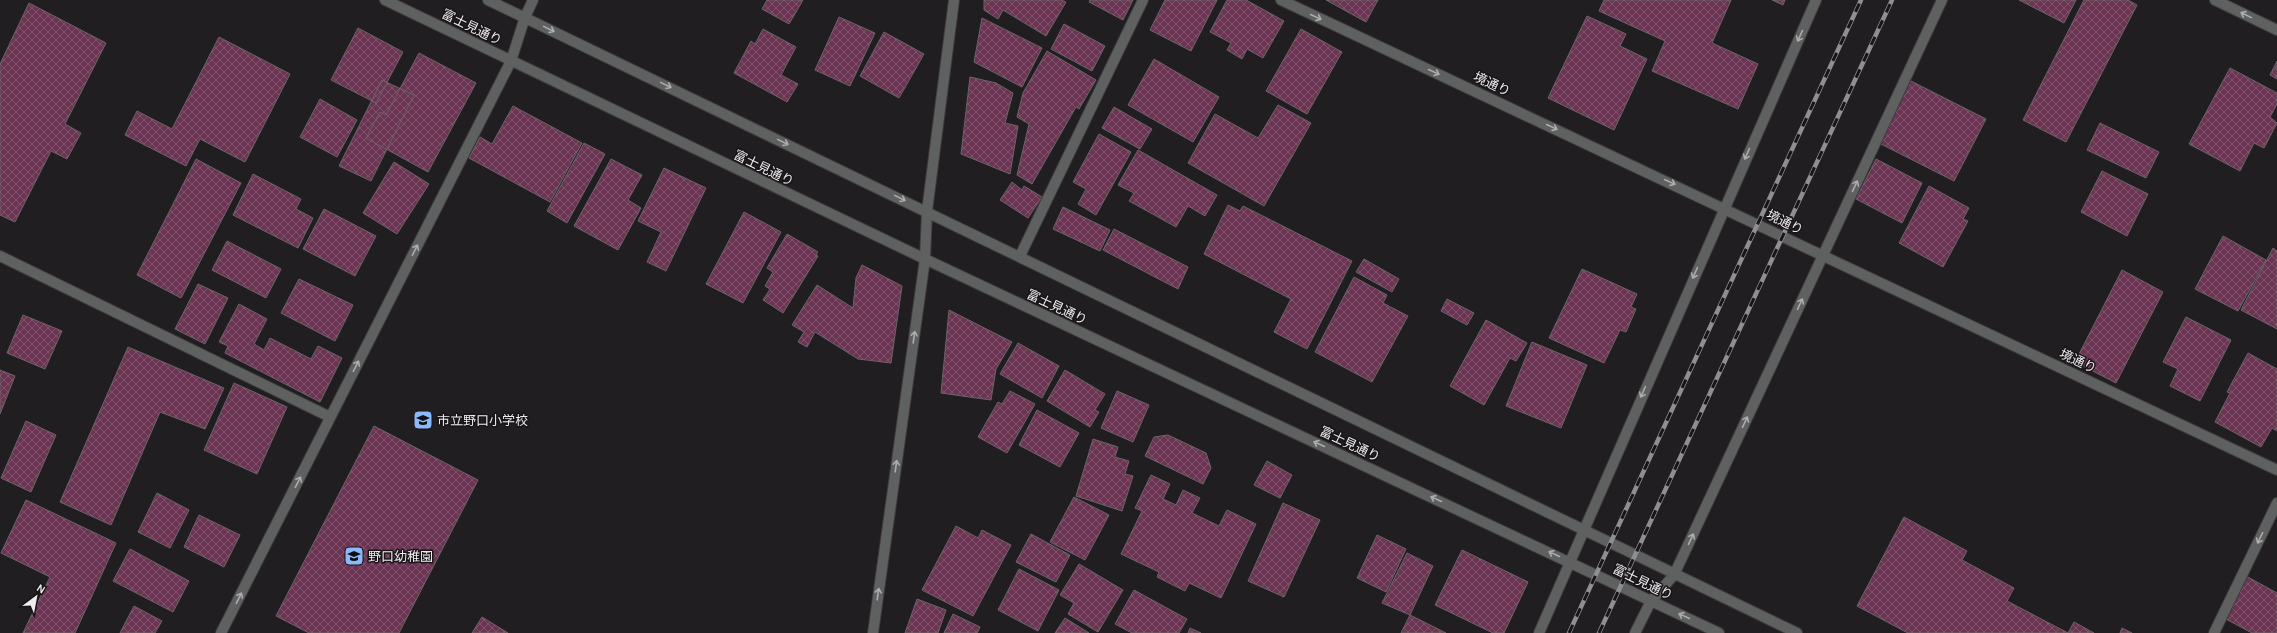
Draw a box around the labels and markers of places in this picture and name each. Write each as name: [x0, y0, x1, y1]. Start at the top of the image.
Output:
school or university icon: 市立野口小学校: [412, 409, 434, 431]
place label: 市立野口小学校: [437, 413, 528, 428]
school or university icon: 野口幼稚園: [343, 545, 365, 567]
place label: 野口幼稚園: [368, 549, 433, 564]

